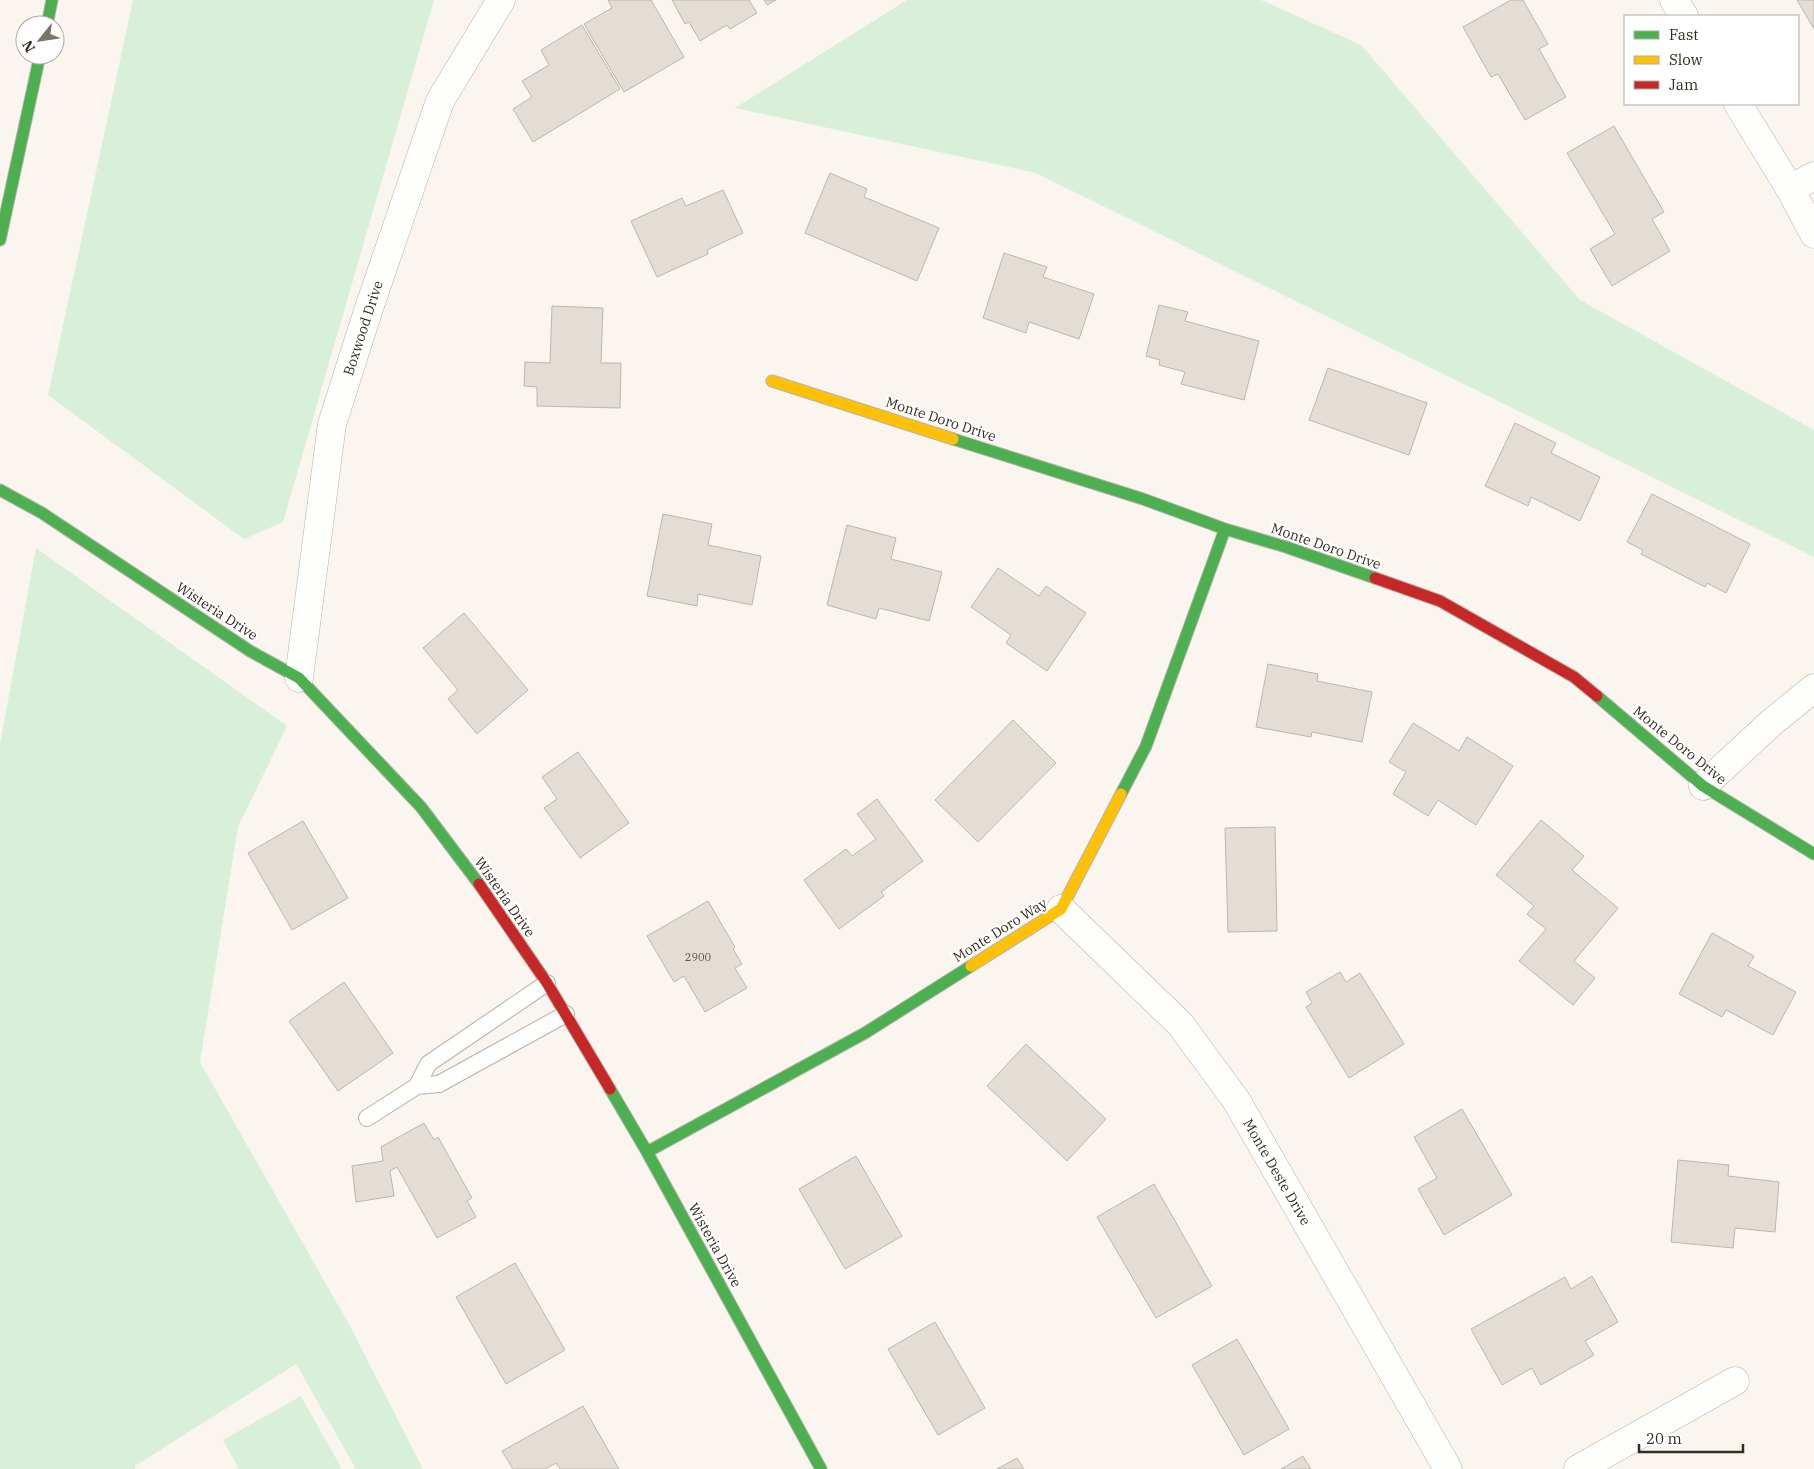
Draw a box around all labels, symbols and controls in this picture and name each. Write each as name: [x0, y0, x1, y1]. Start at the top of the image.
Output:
north arrow: [15, 15, 65, 65]
legend: [1624, 15, 1799, 105]
text: Fast: [1669, 25, 1699, 44]
text: N: [18, 37, 39, 56]
text: Slow: [1669, 50, 1703, 69]
text: Jam: [1669, 75, 1698, 94]
street label: Boxwood Drive: [339, 278, 387, 378]
street label: Monte Doro Drive: [883, 393, 999, 445]
street label: Monte Doro Drive: [1269, 519, 1383, 573]
street label: Wisteria Drive: [173, 578, 261, 644]
street label: Monte Doro Drive: [1630, 702, 1730, 788]
street label: Wisteria Drive: [471, 853, 539, 941]
street label: Monte Doro Way: [950, 894, 1051, 966]
house number: 2900: [685, 950, 712, 964]
street label: Monte Deste Drive: [1239, 1116, 1315, 1228]
street label: Wisteria Drive: [684, 1200, 746, 1290]
scale bar: [1639, 1422, 1743, 1454]
text: 20 m: [1646, 1429, 1682, 1448]

